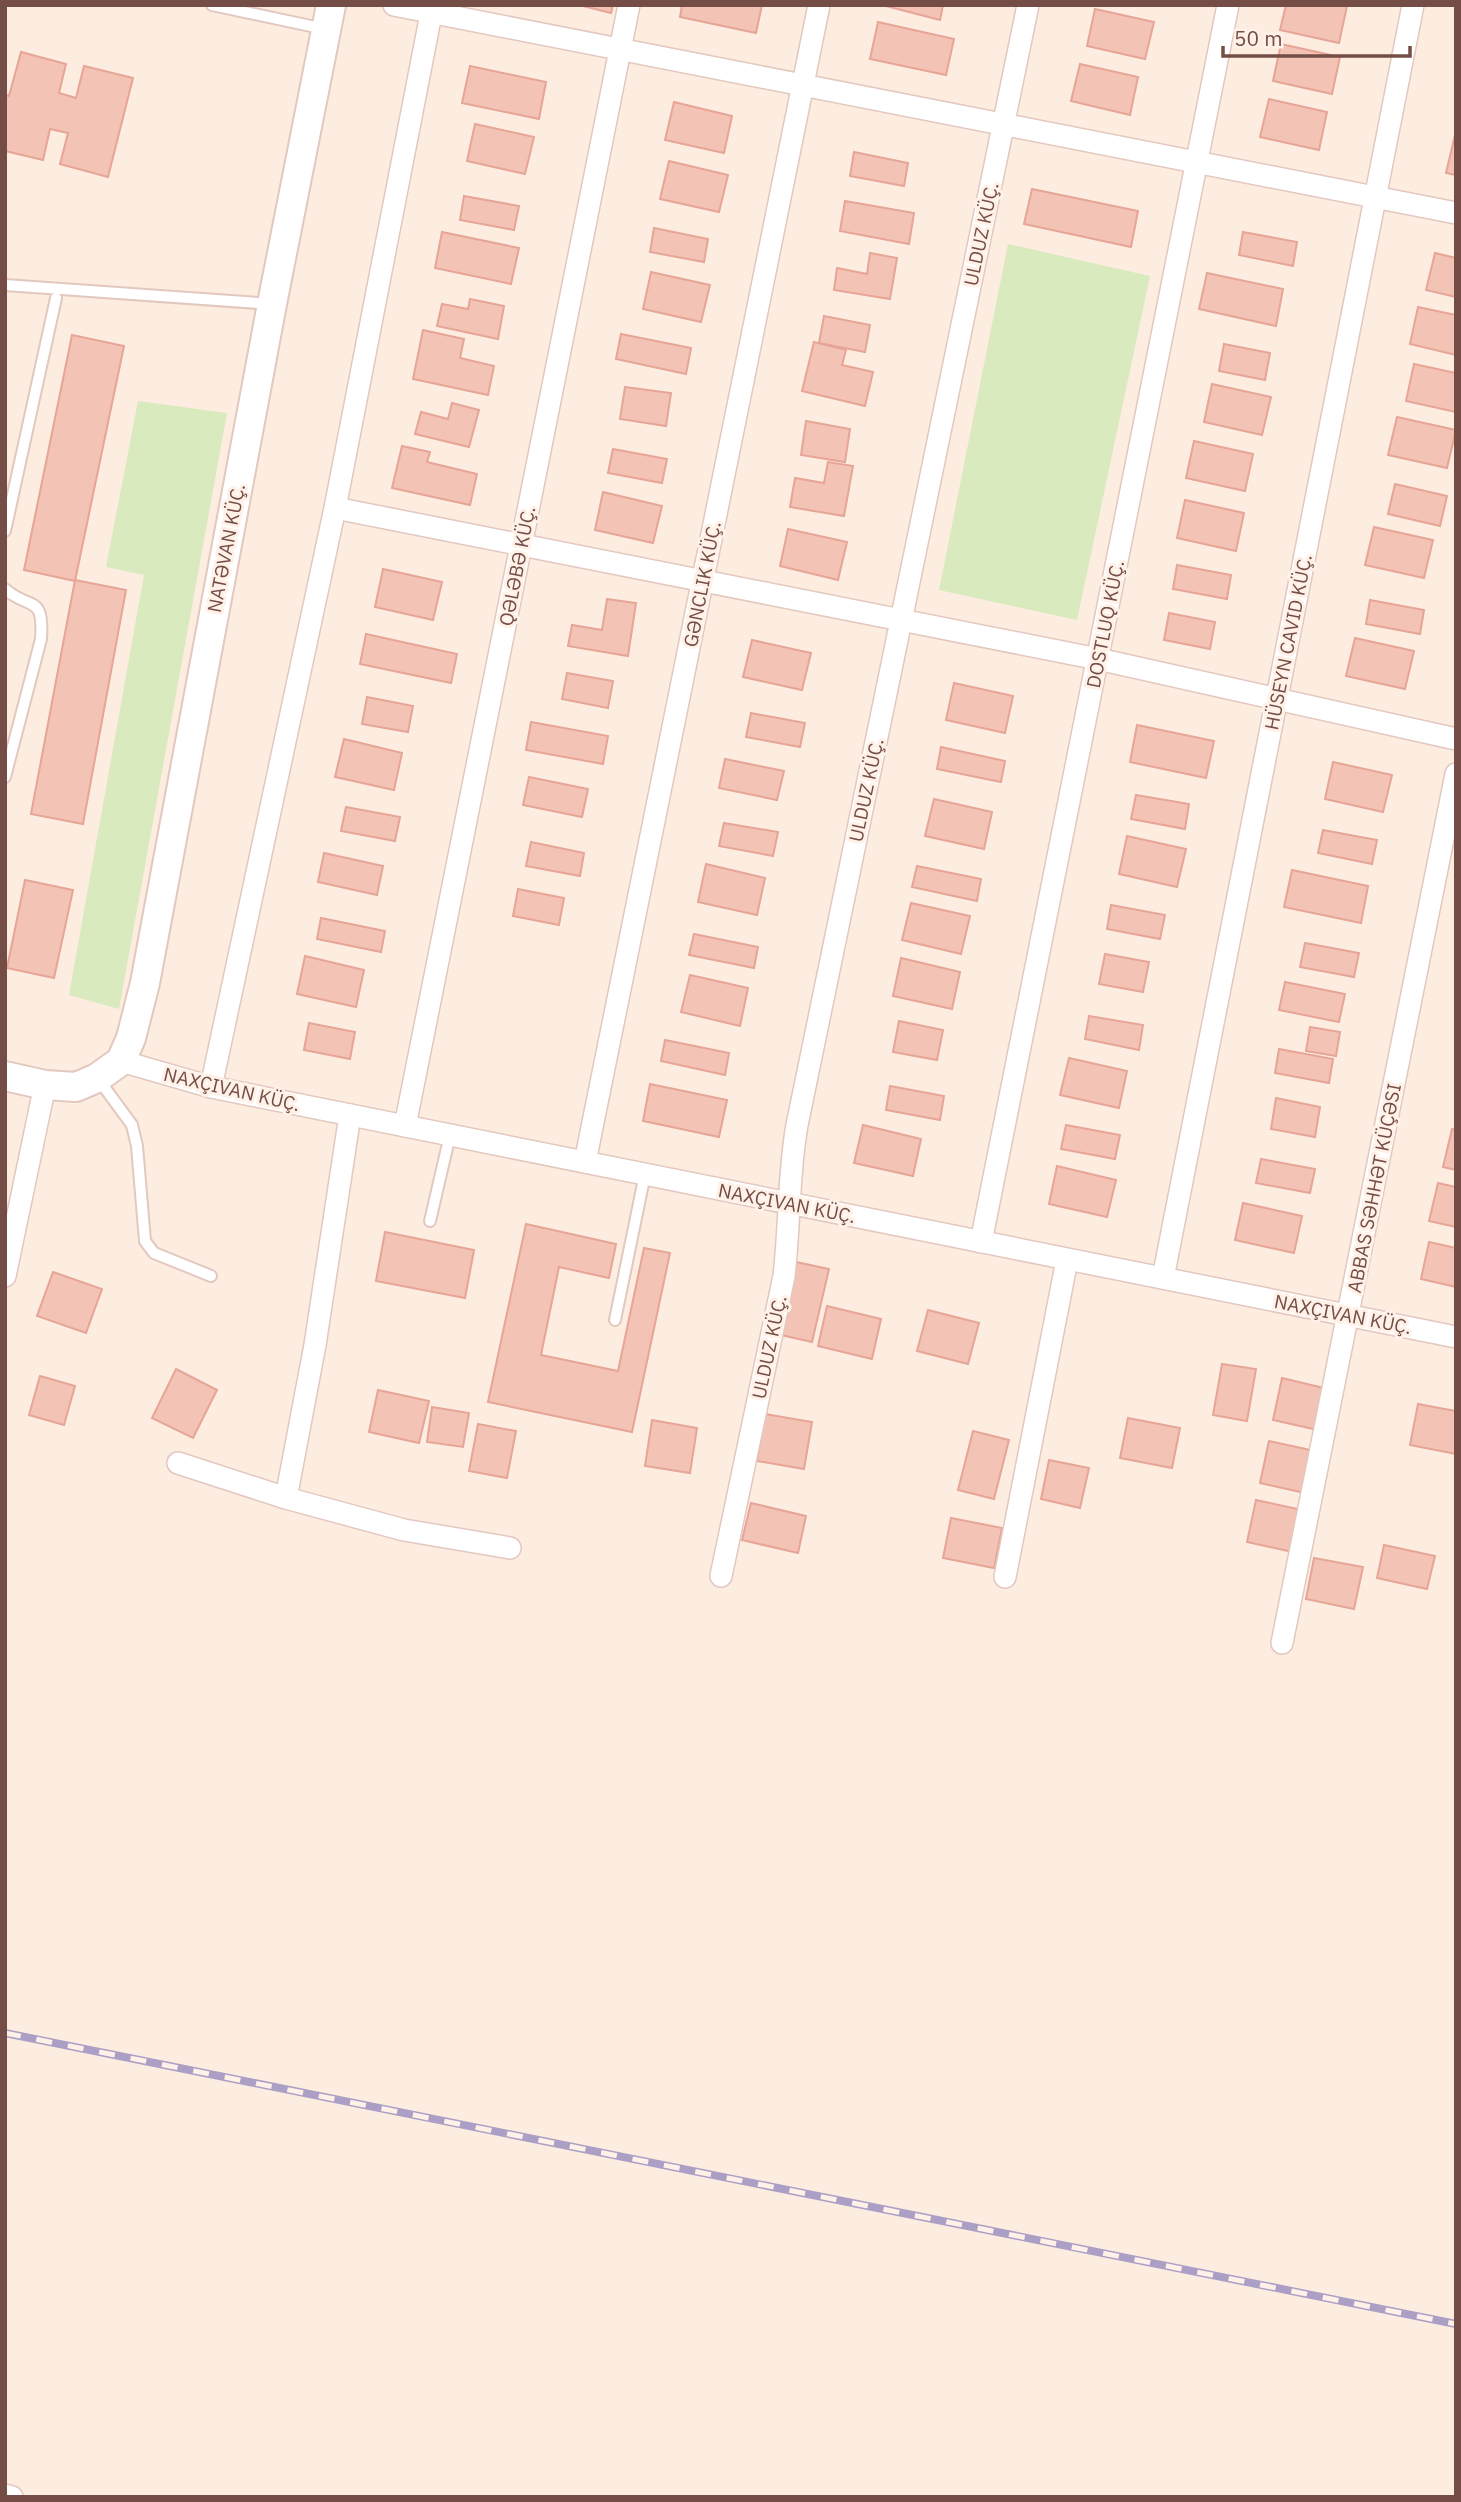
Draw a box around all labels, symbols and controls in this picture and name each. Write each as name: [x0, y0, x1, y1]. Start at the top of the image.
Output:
scale bar: [1223, 14, 1410, 58]
text: 50 m: [1234, 24, 1283, 52]
street label: ULDUZ KÜÇ.: [958, 180, 1004, 288]
street label: NATƏVAN KÜÇ.: [202, 481, 250, 615]
street label: QƏLƏBƏ KÜÇ.: [494, 504, 540, 628]
street label: GƏNCLIK KÜÇ.: [678, 519, 726, 649]
street label: HÜSEYN CAVID KÜÇ.: [1259, 552, 1317, 732]
street label: DOSTLUQ KÜÇ.: [1081, 558, 1129, 690]
street label: ULDUZ KÜÇ.: [843, 736, 889, 844]
street label: NAXÇIVAN KÜÇ.: [161, 1062, 303, 1116]
street label: ABBAS SƏHHƏT KÜÇƏSI: [1342, 1081, 1406, 1295]
street label: NAXÇIVAN KÜÇ.: [716, 1178, 858, 1228]
street label: NAXÇIVAN KÜÇ.: [1272, 1289, 1414, 1339]
street label: ULDUZ KÜÇ.: [746, 1293, 792, 1401]

